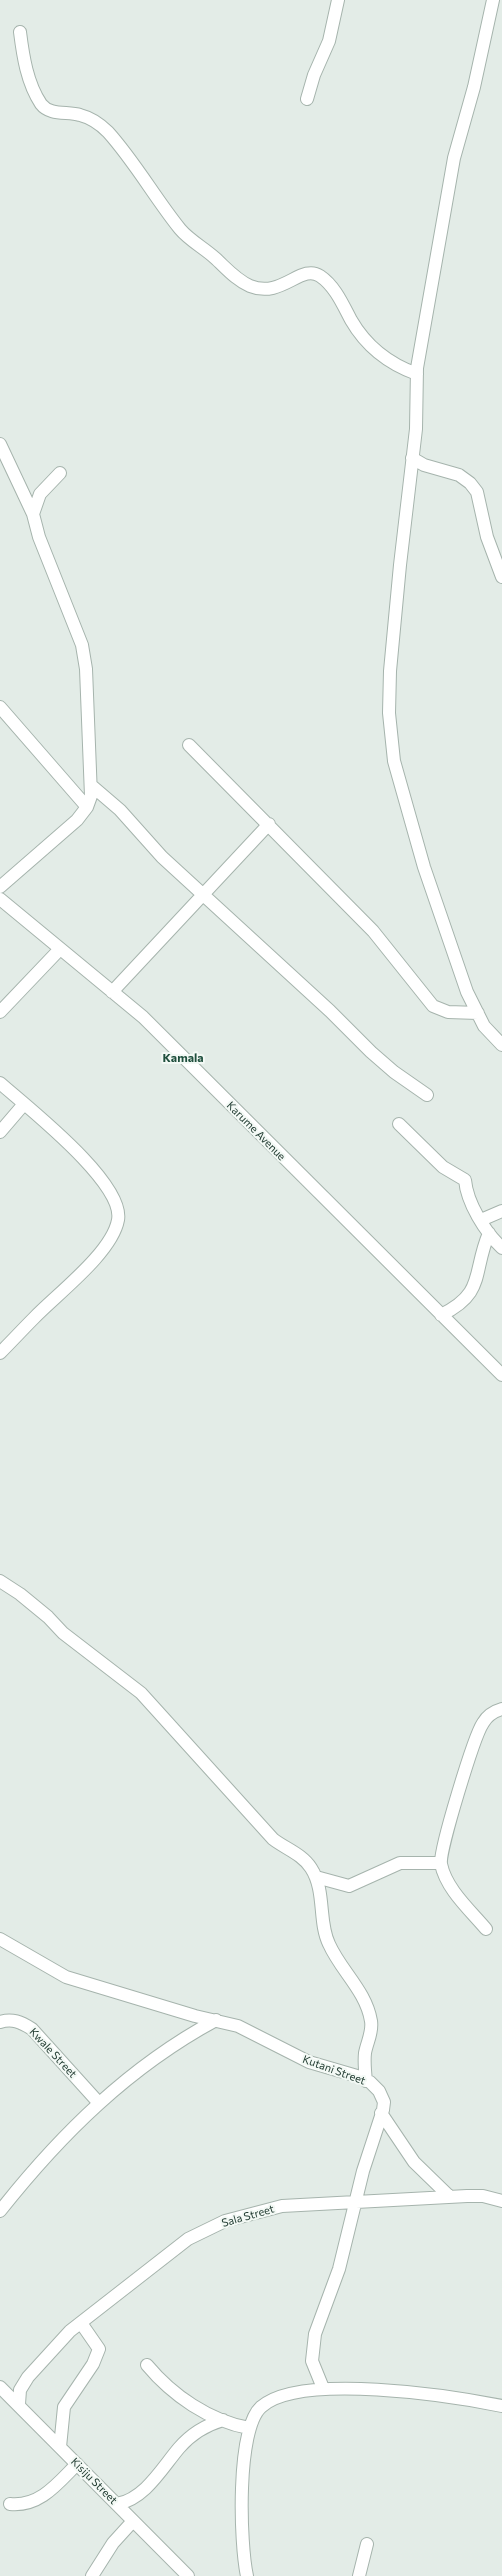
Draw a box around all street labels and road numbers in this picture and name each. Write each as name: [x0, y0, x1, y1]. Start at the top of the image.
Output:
street label: Karume Avenue: [224, 1099, 288, 1163]
street label: Kwale Street: [27, 2025, 79, 2081]
street label: Kutani Street: [301, 2053, 367, 2087]
street label: Sala Street: [220, 2202, 276, 2230]
street label: Kisiju Street: [68, 2455, 120, 2507]

